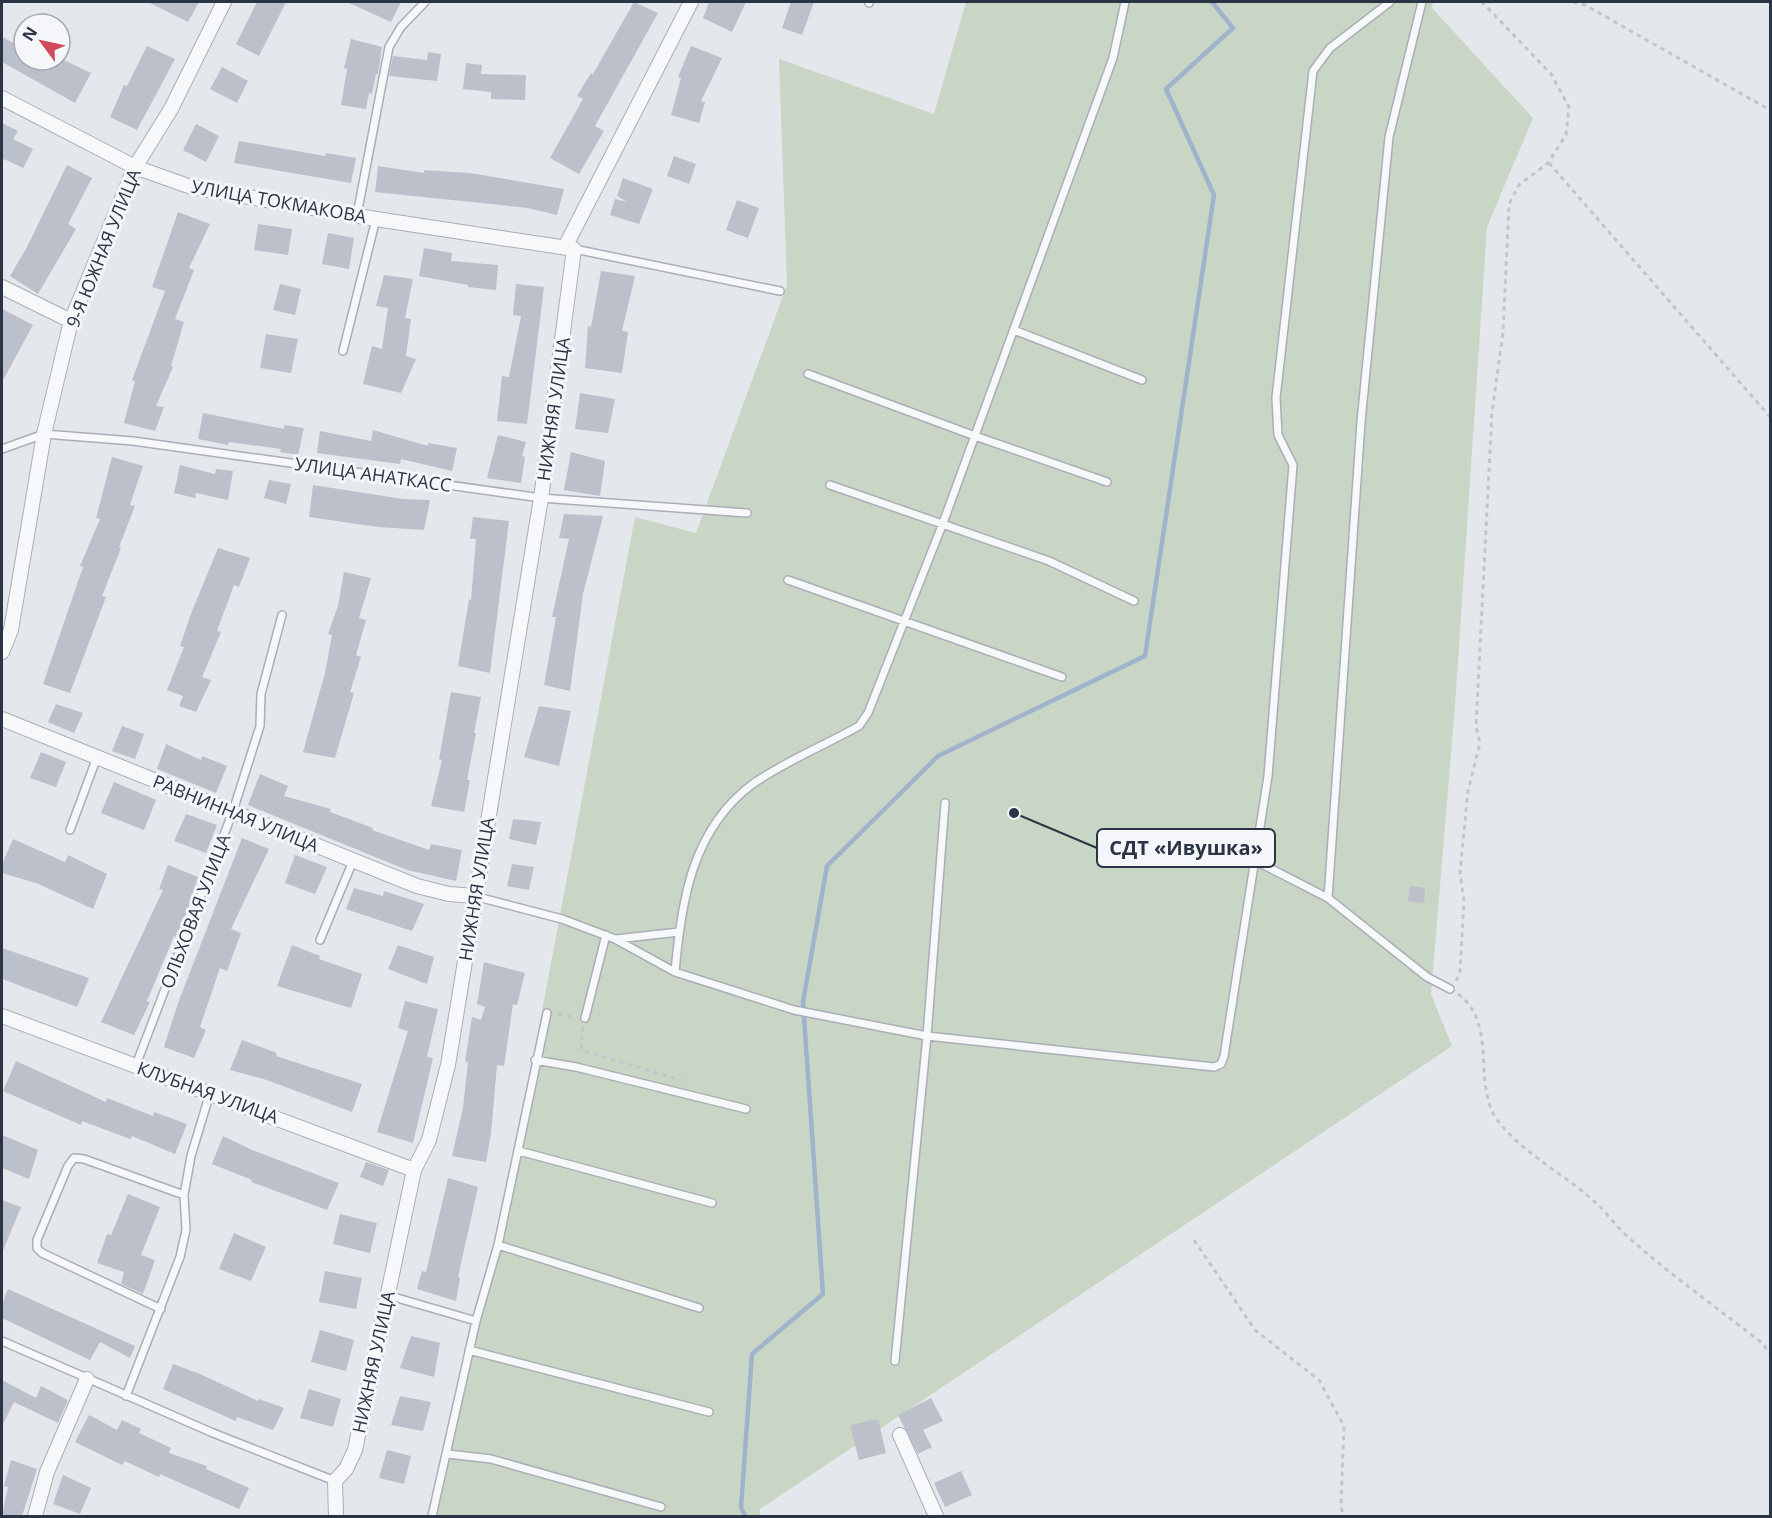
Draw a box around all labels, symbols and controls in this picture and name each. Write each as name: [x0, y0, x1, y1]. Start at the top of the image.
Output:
north arrow: [12, 12, 72, 72]
text: N: [17, 22, 42, 45]
street label: 9-Я ЮЖНАЯ УЛИЦА: [60, 165, 146, 331]
street label: УЛИЦА ТОКМАКОВА: [190, 174, 369, 228]
street label: НИЖНЯЯ УЛИЦА: [531, 335, 575, 482]
street label: УЛИЦА АНАТКАСС: [293, 451, 453, 497]
street label: РАВНИННАЯ УЛИЦА: [150, 769, 323, 857]
street label: НИЖНЯЯ УЛИЦА: [453, 815, 499, 962]
callout: СДТ «Ивушка»: [1097, 829, 1275, 867]
street label: ОЛЬХОВАЯ УЛИЦА: [154, 830, 236, 992]
text: СДТ «Ивушка»: [1109, 834, 1263, 861]
street label: КЛУБНАЯ УЛИЦА: [134, 1055, 282, 1129]
street label: НИЖНЯЯ УЛИЦА: [346, 1288, 400, 1435]

